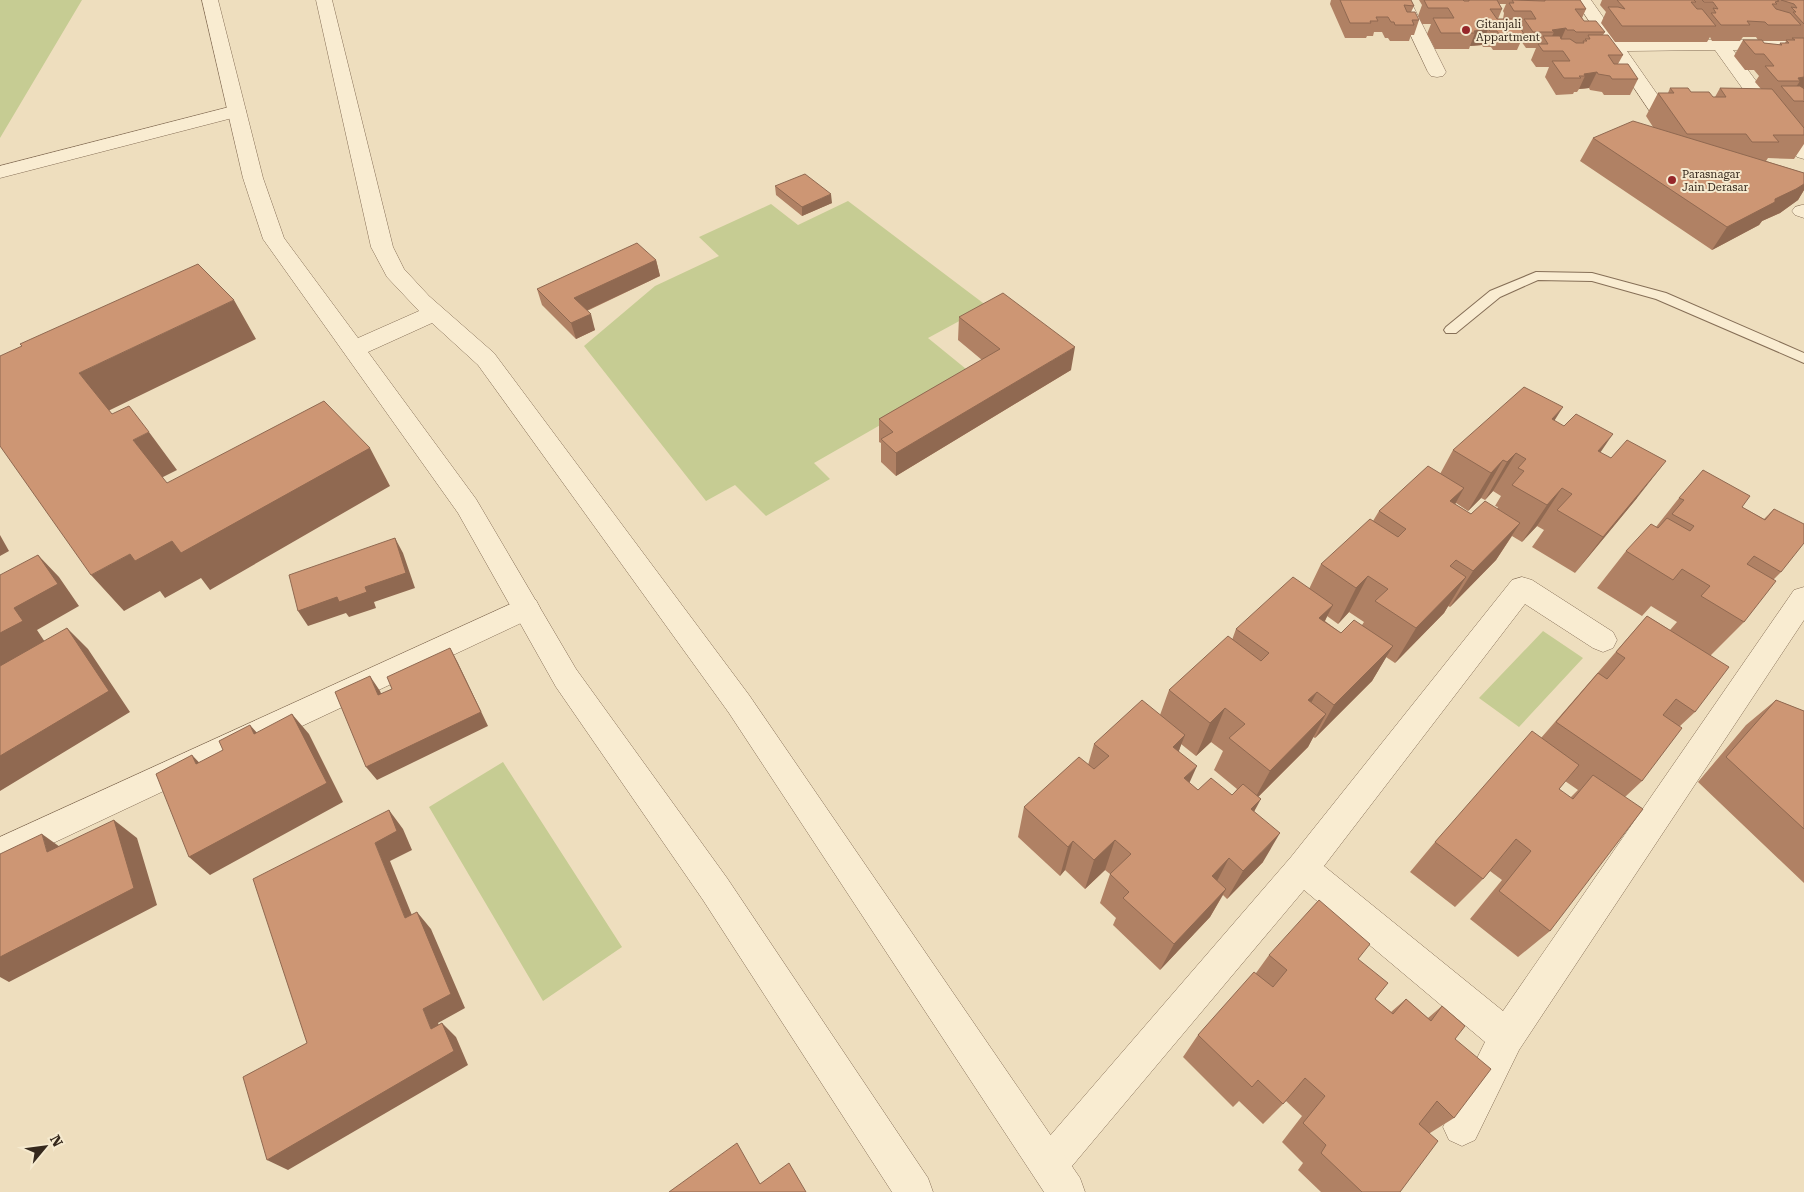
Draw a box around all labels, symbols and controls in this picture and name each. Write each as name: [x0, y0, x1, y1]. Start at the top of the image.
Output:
place label: Gitanjali Appartment: [1476, 18, 1540, 44]
marker: Gitanjali Appartment: [1460, 24, 1472, 36]
place label: Parasnagar Jain Derasar: [1682, 168, 1748, 194]
marker: Parasnagar Jain Derasar: [1666, 174, 1678, 186]
north arrow: [20, 1122, 70, 1172]
text: N: [47, 1132, 66, 1149]

